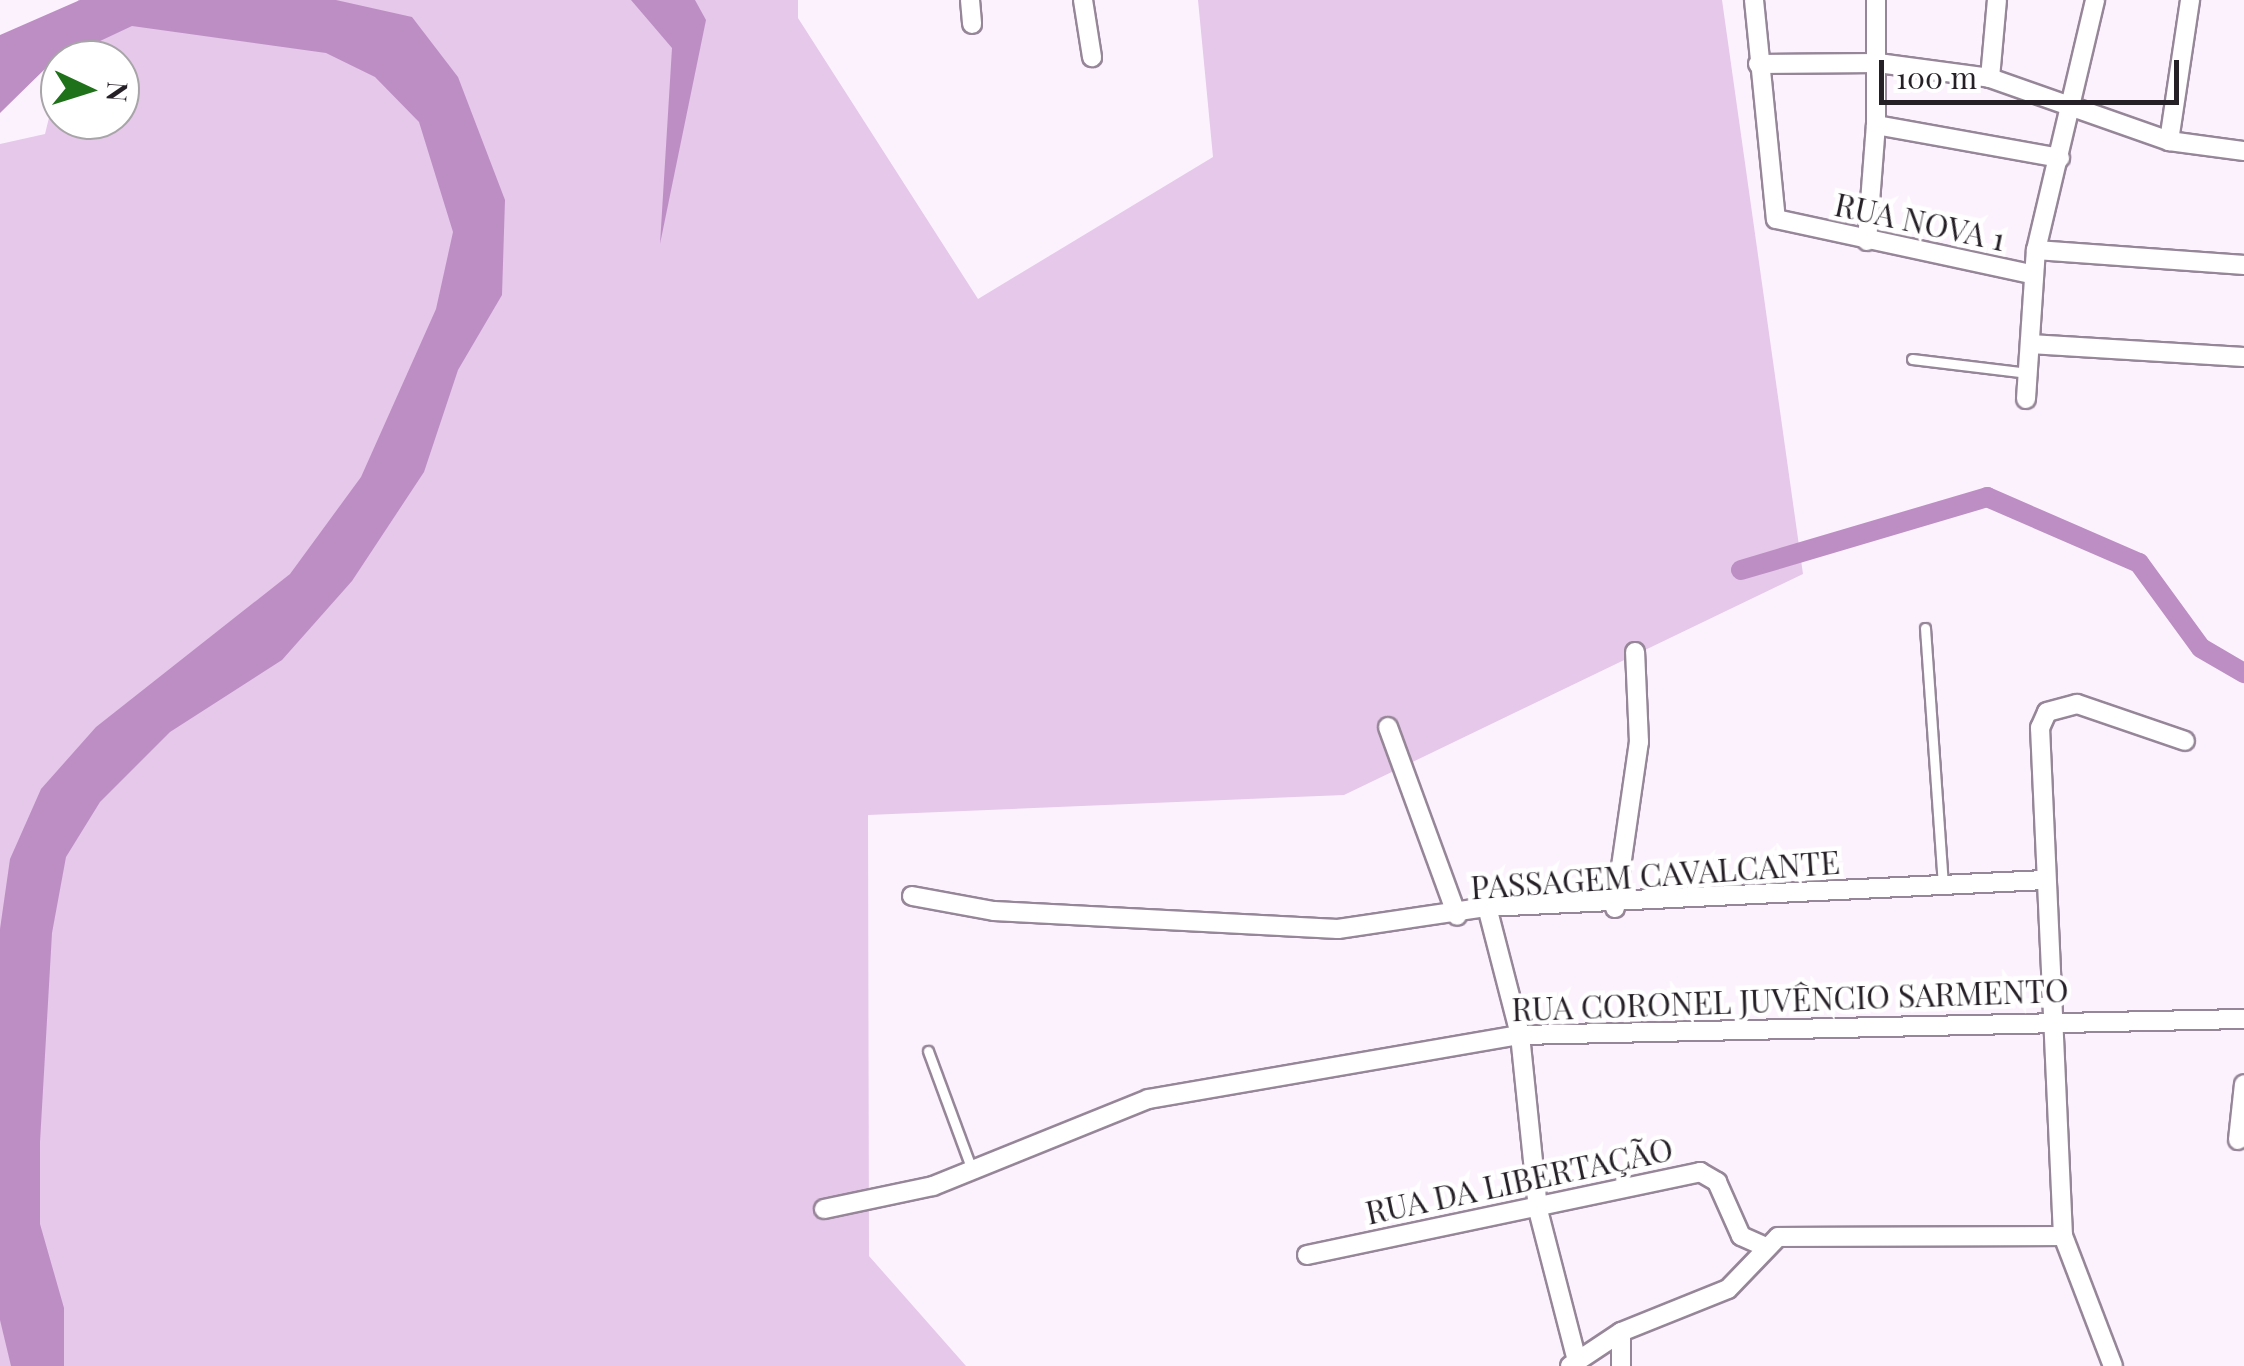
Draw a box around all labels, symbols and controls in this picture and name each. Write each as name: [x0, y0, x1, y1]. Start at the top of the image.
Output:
north arrow: [40, 40, 140, 140]
scale bar: [1884, 40, 2184, 102]
text: 100 m: [1896, 57, 1977, 97]
text: N: [99, 81, 138, 103]
street label: RUA NOVA 1: [1831, 184, 2009, 258]
street label: PASSAGEM CAVALCANTE: [1469, 842, 1841, 906]
street label: RUA CORONEL JUVÊNCIO SARMENTO: [1511, 970, 2069, 1028]
street label: RUA DA LIBERTAÇÃO: [1362, 1129, 1676, 1231]

